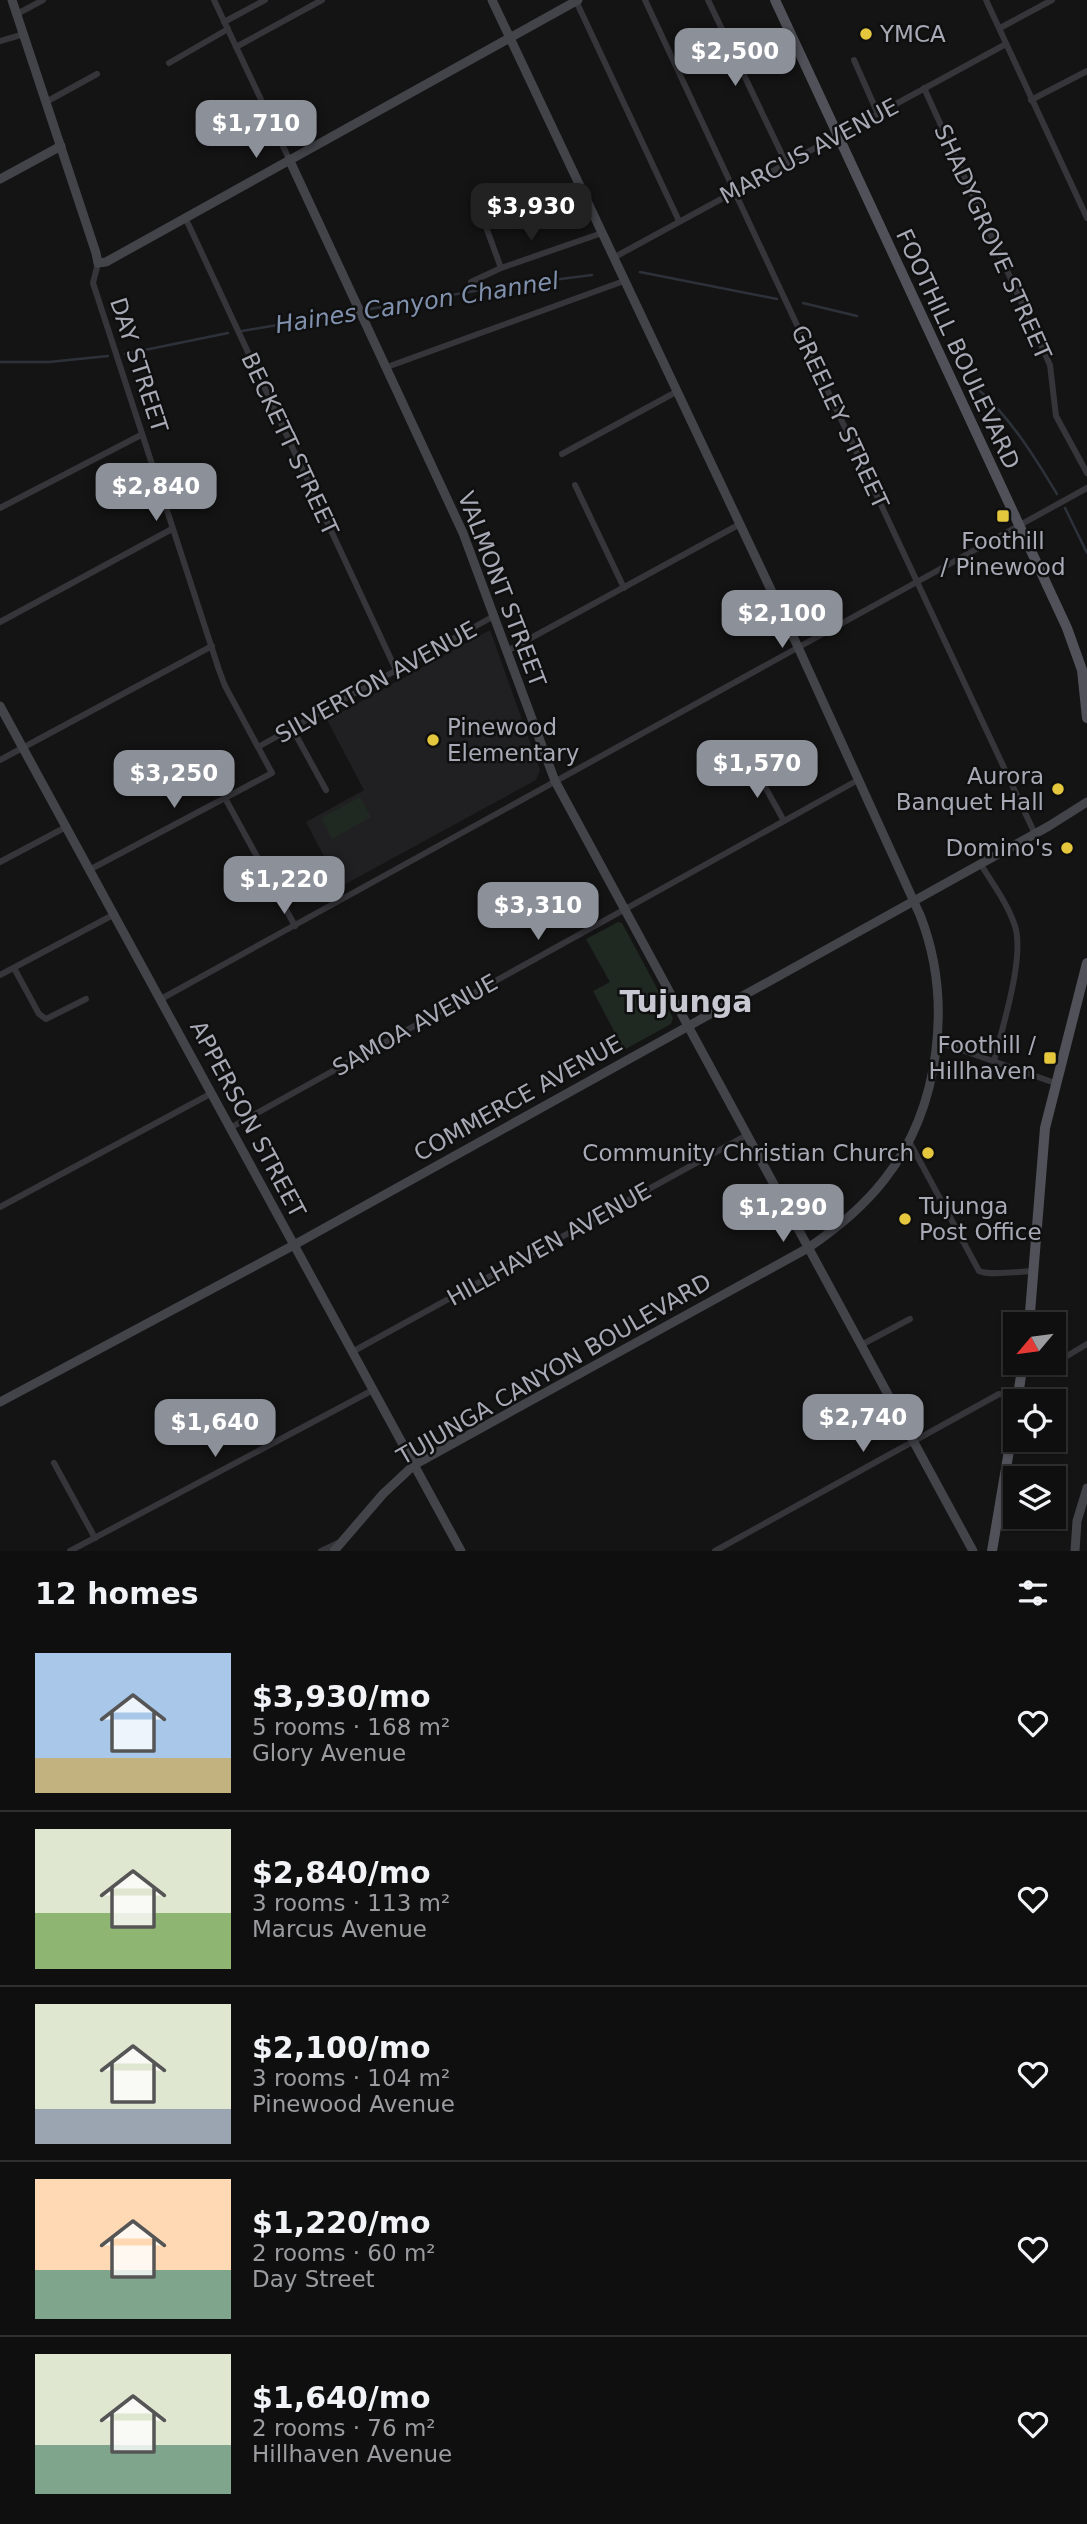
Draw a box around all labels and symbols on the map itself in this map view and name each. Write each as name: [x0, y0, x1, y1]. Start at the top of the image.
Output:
place label: YMCA: [879, 21, 946, 47]
marker: YMCA: [858, 26, 874, 42]
pin: $2,500: [678, 28, 792, 88]
street label: MARCUS AVENUE: [715, 93, 903, 209]
pin: $1,710: [199, 100, 313, 160]
street label: SHADYGROVE STREET: [929, 120, 1057, 365]
pin: $3,930: [474, 184, 588, 243]
street label: FOOTHILL BOULEVARD: [891, 225, 1025, 473]
water label: Haines Canyon Channel: [273, 267, 561, 339]
street label: DAY STREET: [105, 294, 173, 437]
street label: GREELEY STREET: [786, 321, 894, 514]
street label: BECKETT STREET: [236, 348, 344, 540]
pin: $2,840: [99, 463, 213, 523]
street label: VALMONT STREET: [453, 488, 552, 691]
marker: Foothill / Pinewood: [995, 508, 1011, 524]
place label: Foothill / Pinewood: [940, 528, 1066, 580]
pin: $2,100: [725, 590, 839, 650]
street label: SILVERTON AVENUE: [271, 616, 481, 748]
place label: Pinewood Elementary: [447, 714, 579, 766]
marker: Pinewood Elementary: [425, 732, 441, 748]
pin: $1,570: [700, 740, 814, 800]
pin: $3,250: [117, 750, 231, 810]
place label: Aurora Banquet Hall: [896, 763, 1044, 815]
marker: Aurora Banquet Hall: [1050, 781, 1066, 797]
place label: Domino's: [945, 835, 1053, 861]
marker: Domino's: [1059, 840, 1075, 856]
pin: $1,220: [227, 856, 341, 916]
pin: $3,310: [481, 883, 595, 942]
street label: SAMOA AVENUE: [328, 969, 502, 1081]
district label: Tujunga: [619, 984, 753, 1019]
street label: APPERSON STREET: [185, 1016, 311, 1223]
street label: COMMERCE AVENUE: [409, 1030, 627, 1166]
place label: Foothill / Hillhaven: [929, 1032, 1036, 1084]
marker: Foothill / Hillhaven: [1042, 1050, 1058, 1066]
place label: Community Christian Church: [582, 1140, 914, 1166]
marker: Community Christian Church: [920, 1145, 936, 1161]
street label: HILLHAVEN AVENUE: [442, 1177, 656, 1311]
pin: $1,290: [726, 1184, 840, 1244]
place label: Tujunga Post Office: [918, 1193, 1042, 1245]
marker: Tujunga Post Office: [897, 1211, 913, 1227]
street label: TUJUNGA CANYON BOULEVARD: [391, 1268, 716, 1470]
north arrow: [1003, 1312, 1066, 1376]
pin: $2,740: [806, 1394, 920, 1454]
pin: $1,640: [158, 1400, 272, 1459]

